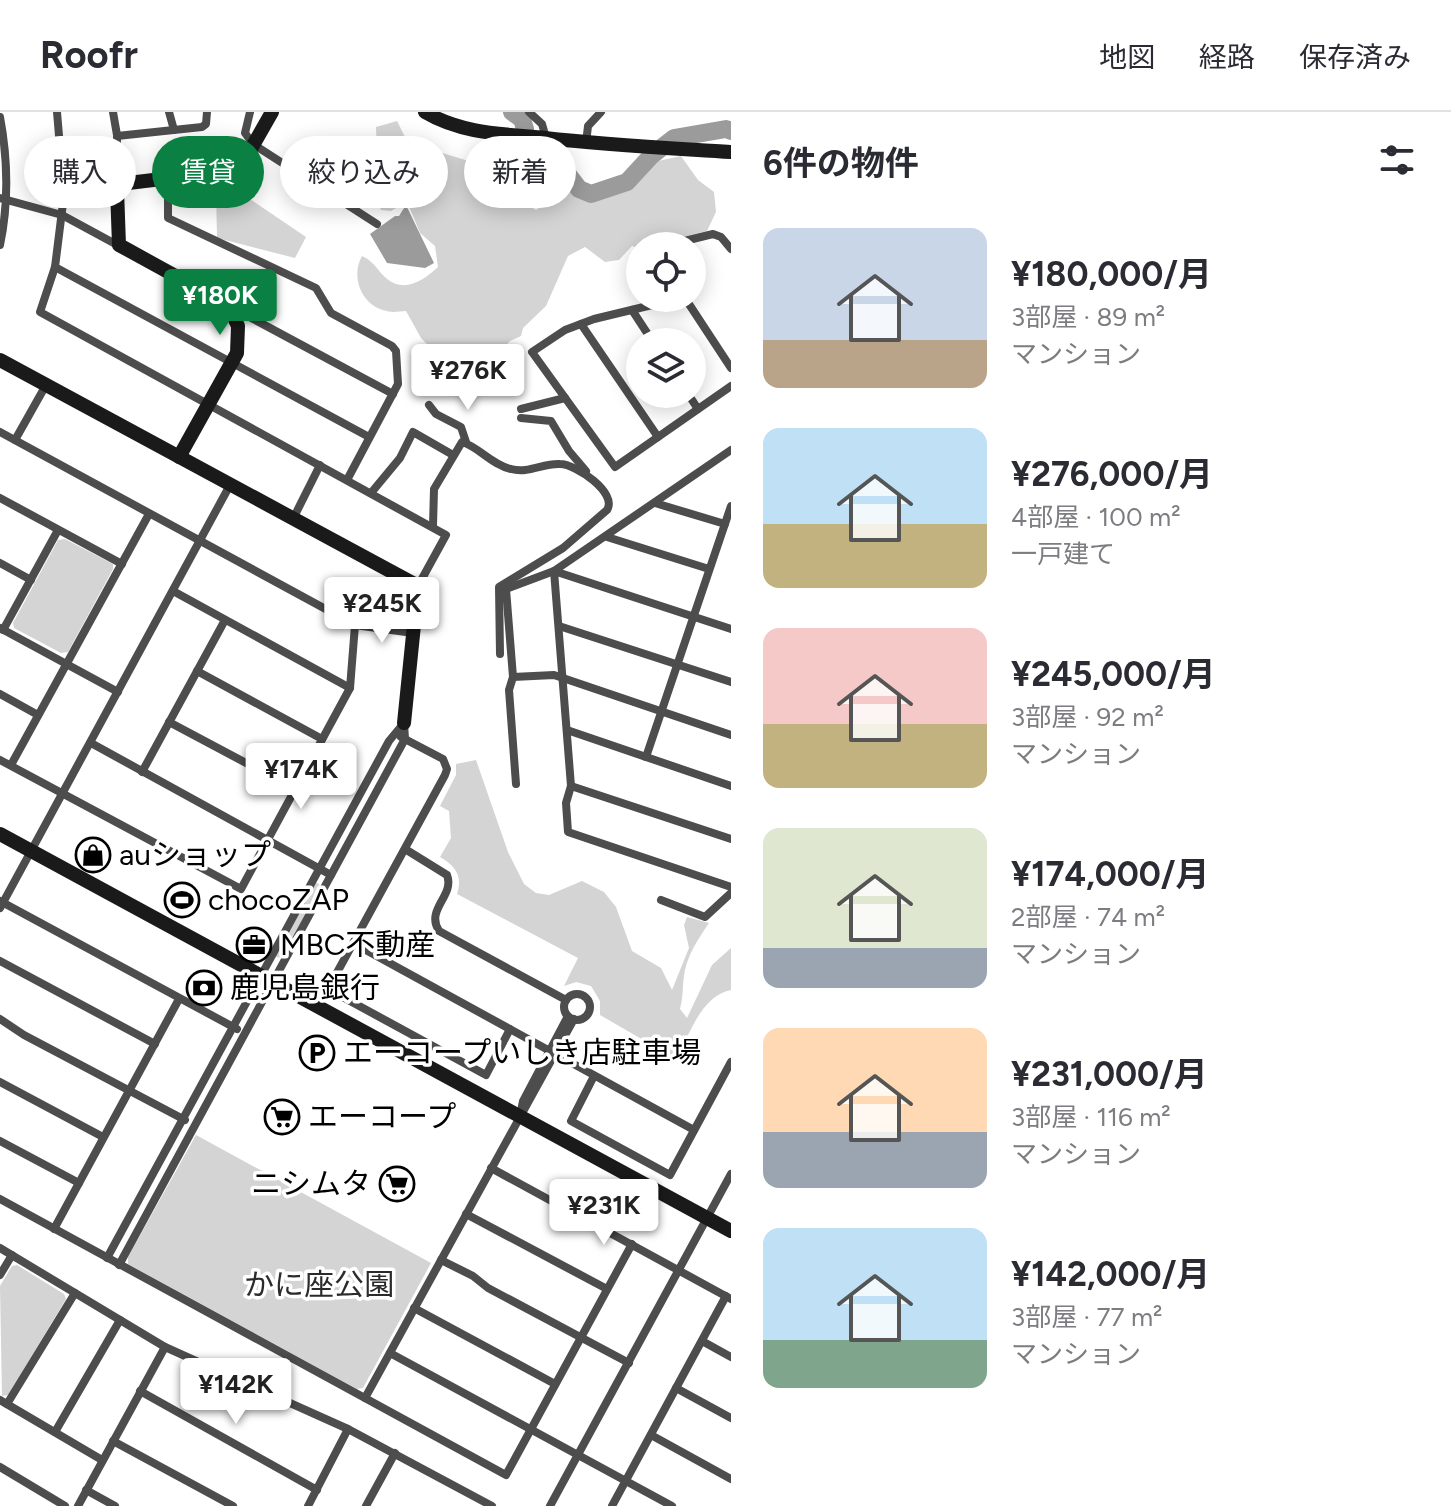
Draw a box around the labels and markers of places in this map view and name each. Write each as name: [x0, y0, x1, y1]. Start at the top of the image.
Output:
pin: ¥180K: [164, 269, 276, 337]
pin: ¥276K: [412, 344, 524, 412]
pin: ¥245K: [326, 577, 438, 645]
pin: ¥174K: [245, 743, 357, 811]
shop icon: auショップ: [74, 836, 112, 874]
place label: auショップ: [119, 836, 271, 873]
sports icon: chocoZAP: [163, 881, 201, 919]
place label: chocoZAP: [208, 881, 349, 918]
office icon: MBC不動産: [235, 926, 273, 964]
place label: MBC不動産: [280, 926, 435, 963]
bank icon: 鹿児島銀行: [185, 969, 223, 1007]
place label: 鹿児島銀行: [230, 969, 380, 1006]
parking icon: エーコープいしき店駐車場: [298, 1034, 336, 1072]
place label: エーコープいしき店駐車場: [343, 1034, 701, 1071]
supermarket icon: エーコープ: [263, 1098, 301, 1136]
place label: エーコープ: [308, 1098, 456, 1135]
place label: ニシムタ: [251, 1165, 371, 1202]
supermarket icon: ニシムタ: [378, 1165, 416, 1203]
pin: ¥231K: [548, 1179, 660, 1247]
pin: ¥142K: [180, 1358, 292, 1426]

